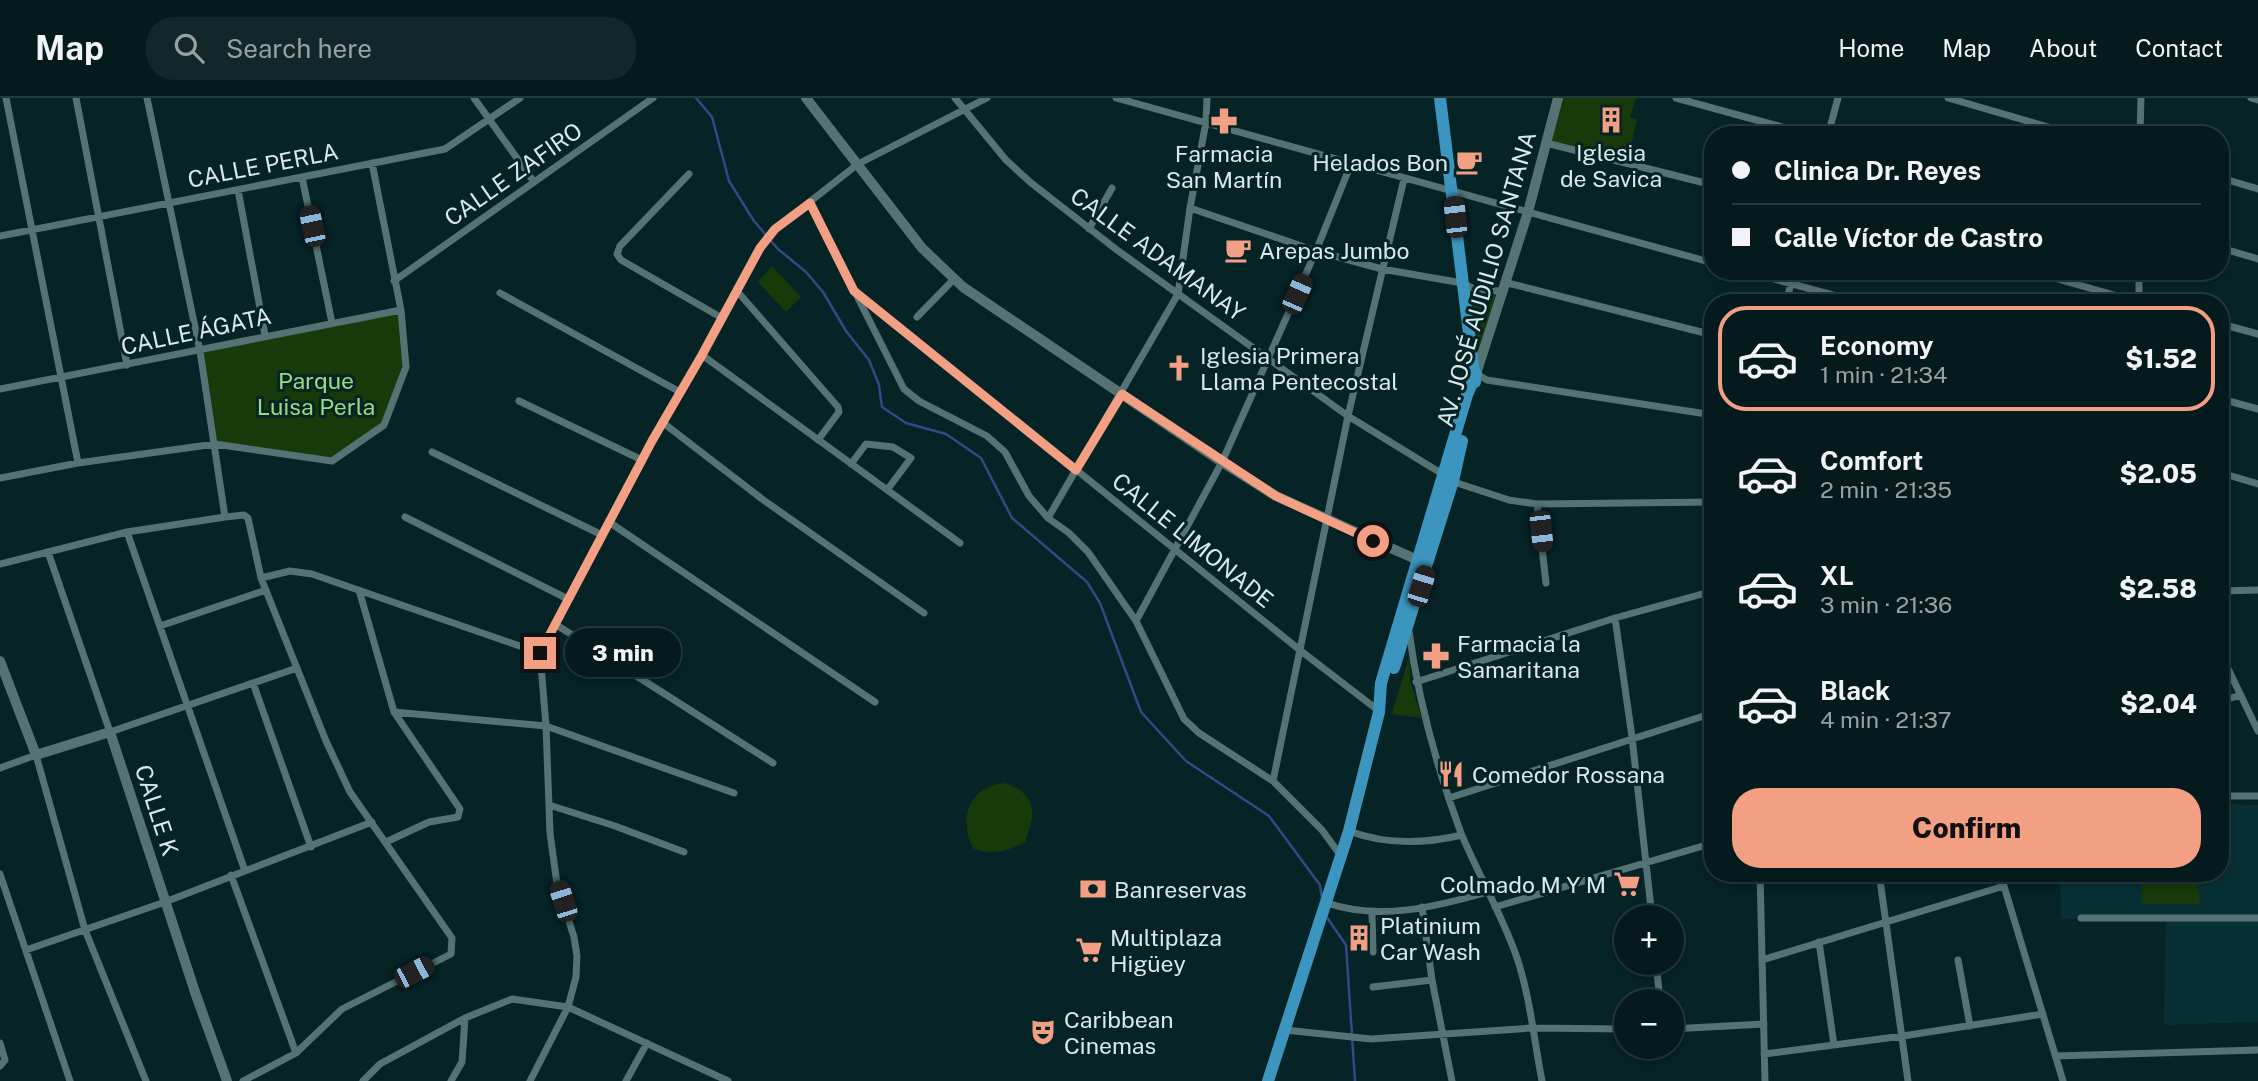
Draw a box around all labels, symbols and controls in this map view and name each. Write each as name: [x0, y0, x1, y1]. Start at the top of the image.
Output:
search box: [146, 17, 636, 80]
text: Map: [35, 29, 104, 67]
icon: search: [170, 29, 208, 67]
text: Search here: [226, 33, 372, 64]
text: Home: [1838, 34, 1904, 62]
text: Map: [1942, 34, 1991, 62]
text: About: [2029, 34, 2097, 62]
text: Contact: [2135, 34, 2223, 62]
building icon: Iglesia de Savica: [1596, 105, 1626, 135]
pharmacy icon: Farmacia San Martín: [1209, 106, 1239, 136]
street label: CALLE ZAFIRO: [439, 117, 587, 231]
street label: AV. JOSÉ AUDILIO SANTANA: [1431, 128, 1541, 430]
street label: CALLE PERLA: [185, 137, 341, 193]
place label: Iglesia de Savica: [1560, 139, 1662, 192]
place label: Farmacia San Martín: [1166, 140, 1282, 193]
cafe icon: Helados Bon: [1454, 147, 1484, 177]
place label: Helados Bon: [1312, 149, 1448, 176]
text: Clinica Dr. Reyes: [1774, 155, 1981, 186]
street label: CALLE ADAMANAY: [1066, 182, 1250, 326]
car: [1443, 195, 1468, 239]
car: [298, 203, 327, 249]
text: Calle Víctor de Castro: [1774, 222, 2043, 253]
cafe icon: Arepas Jumbo: [1223, 235, 1253, 265]
place label: Arepas Jumbo: [1259, 237, 1410, 264]
car: [1279, 271, 1316, 317]
street label: CALLE ÁGATA: [118, 302, 274, 360]
icon: car: [1736, 327, 1799, 390]
text: Economy: [1820, 330, 1933, 361]
place label: Iglesia Primera Llama Pentecostal: [1200, 342, 1398, 395]
text: $1.52: [2125, 343, 2197, 374]
church icon: Iglesia Primera Llama Pentecostal: [1164, 353, 1194, 383]
text: 1 min · 21:34: [1820, 361, 1947, 388]
park label: Parque Luisa Perla: [257, 367, 375, 420]
icon: car: [1736, 442, 1799, 505]
text: Comfort: [1820, 445, 1923, 476]
text: $2.05: [2119, 458, 2197, 489]
street label: CALLE LIMONADE: [1107, 467, 1279, 613]
text: 2 min · 21:35: [1820, 476, 1952, 503]
car: [1529, 509, 1554, 553]
route start: [1357, 525, 1389, 557]
icon: car: [1736, 557, 1799, 620]
text: XL: [1820, 560, 1854, 591]
car: [1405, 563, 1438, 609]
text: $2.58: [2119, 573, 2197, 604]
text: 3 min · 21:36: [1820, 591, 1952, 618]
callout: 3 min: [564, 628, 680, 678]
place label: Farmacia la Samaritana: [1457, 630, 1581, 683]
route end: [524, 637, 556, 669]
text: 3 min: [592, 639, 654, 666]
pharmacy icon: Farmacia la Samaritana: [1421, 641, 1451, 671]
icon: car: [1736, 672, 1799, 735]
text: Black: [1820, 675, 1890, 706]
text: $2.04: [2120, 688, 2197, 719]
text: 4 min · 21:37: [1820, 706, 1952, 733]
restaurant icon: Comedor Rossana: [1436, 759, 1466, 789]
street label: CALLE K: [130, 761, 184, 859]
place label: Comedor Rossana: [1472, 761, 1665, 788]
button: Confirm: [1732, 788, 2201, 868]
supermarket icon: Colmado M Y M: [1612, 869, 1642, 899]
place label: Colmado M Y M: [1440, 871, 1606, 898]
bank icon: Banreservas: [1078, 874, 1108, 904]
place label: Banreservas: [1114, 876, 1247, 903]
car: [547, 878, 580, 924]
map controls: [1614, 905, 1684, 1059]
button: +: [1614, 905, 1684, 975]
place label: Platinium Car Wash: [1380, 912, 1481, 965]
building icon: Platinium Car Wash: [1344, 923, 1374, 953]
place label: Multiplaza Higüey: [1110, 924, 1222, 977]
supermarket icon: Multiplaza Higüey: [1074, 935, 1104, 965]
car: [391, 953, 438, 991]
button: −: [1614, 989, 1684, 1059]
place label: Caribbean Cinemas: [1064, 1006, 1174, 1059]
theatre icon: Caribbean Cinemas: [1028, 1017, 1058, 1047]

